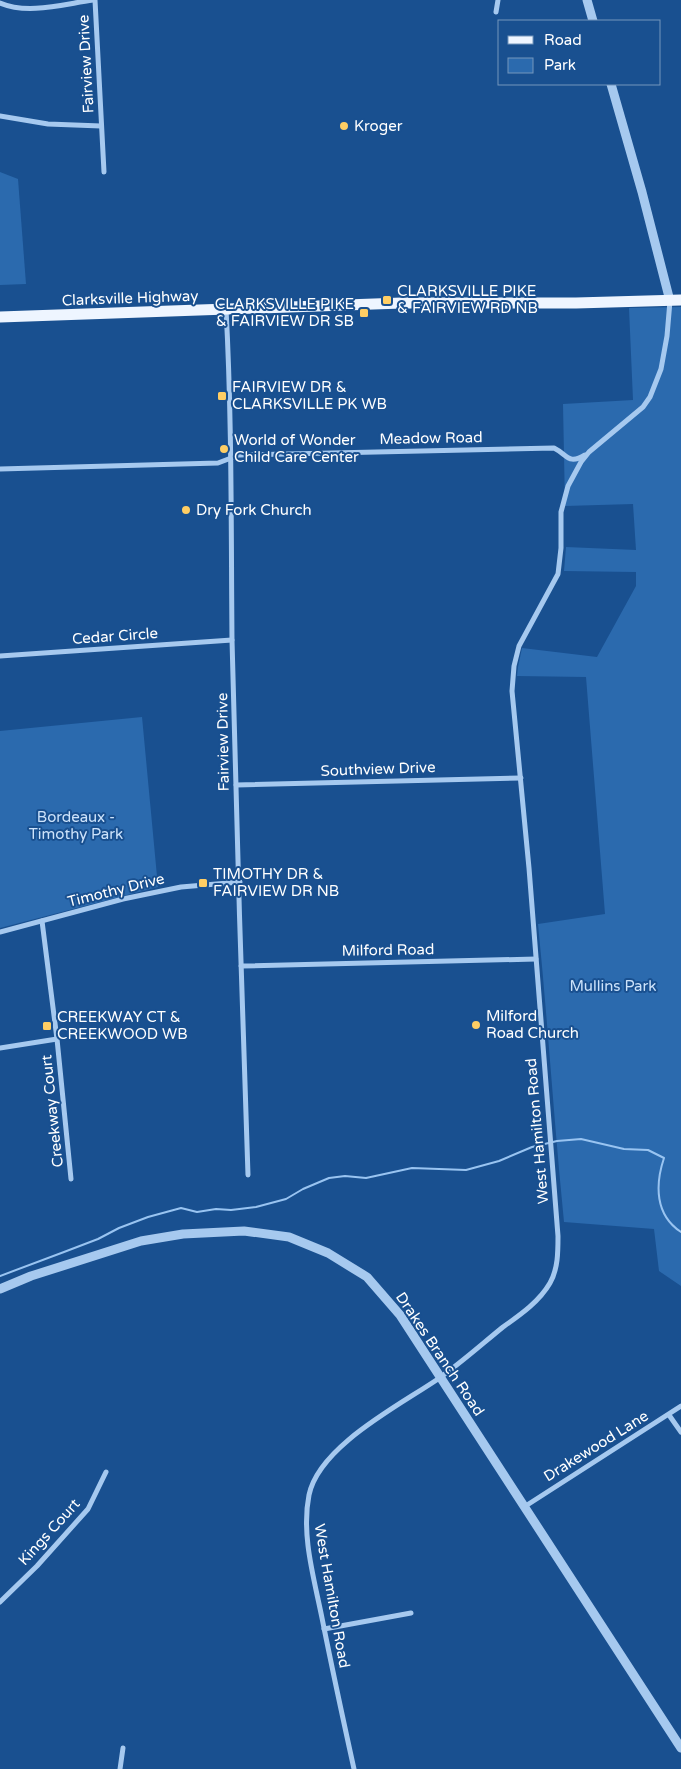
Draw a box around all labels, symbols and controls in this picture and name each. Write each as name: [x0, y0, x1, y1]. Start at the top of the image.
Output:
street label: Fairview Drive: [74, 14, 98, 114]
legend: [498, 20, 661, 85]
text: Road: [544, 31, 582, 49]
text: Park: [544, 56, 576, 74]
place label: Kroger: [354, 117, 403, 135]
marker: Kroger: [338, 120, 350, 132]
place label: CLARKSVILLE PIKE & FAIRVIEW RD NB: [397, 282, 538, 317]
street label: Clarksville Highway: [61, 287, 199, 309]
marker: CLARKSVILLE PIKE & FAIRVIEW RD NB: [381, 294, 393, 306]
place label: CLARKSVILLE PIKE & FAIRVIEW DR SB: [215, 295, 354, 330]
marker: CLARKSVILLE PIKE & FAIRVIEW DR SB: [358, 307, 370, 319]
place label: FAIRVIEW DR & CLARKSVILLE PK WB: [232, 378, 387, 413]
marker: FAIRVIEW DR & CLARKSVILLE PK WB: [216, 390, 228, 402]
street label: Meadow Road: [379, 428, 483, 448]
place label: World of Wonder Child Care Center: [234, 431, 359, 466]
marker: World of Wonder Child Care Center: [218, 443, 230, 455]
place label: Dry Fork Church: [196, 501, 312, 519]
marker: Dry Fork Church: [180, 504, 192, 516]
street label: Cedar Circle: [71, 624, 159, 648]
street label: Fairview Drive: [213, 692, 233, 792]
street label: Southview Drive: [320, 758, 436, 780]
park label: Bordeaux - Timothy Park: [29, 808, 123, 843]
place label: TIMOTHY DR & FAIRVIEW DR NB: [213, 865, 339, 900]
street label: Timothy Drive: [66, 869, 166, 911]
marker: TIMOTHY DR & FAIRVIEW DR NB: [197, 877, 209, 889]
street label: Milford Road: [341, 940, 435, 960]
park label: Mullins Park: [570, 977, 656, 995]
place label: Milford Road Church: [486, 1007, 579, 1042]
place label: CREEKWAY CT & CREEKWOOD WB: [57, 1008, 188, 1043]
marker: Milford Road Church: [470, 1019, 482, 1031]
marker: CREEKWAY CT & CREEKWOOD WB: [41, 1020, 53, 1032]
street label: Creekway Court: [37, 1054, 67, 1168]
street label: West Hamilton Road: [522, 1057, 552, 1205]
street label: Drakes Branch Road: [392, 1289, 488, 1419]
street label: Drakewood Lane: [540, 1407, 652, 1485]
street label: Kings Court: [14, 1495, 84, 1569]
street label: West Hamilton Road: [310, 1522, 354, 1670]

